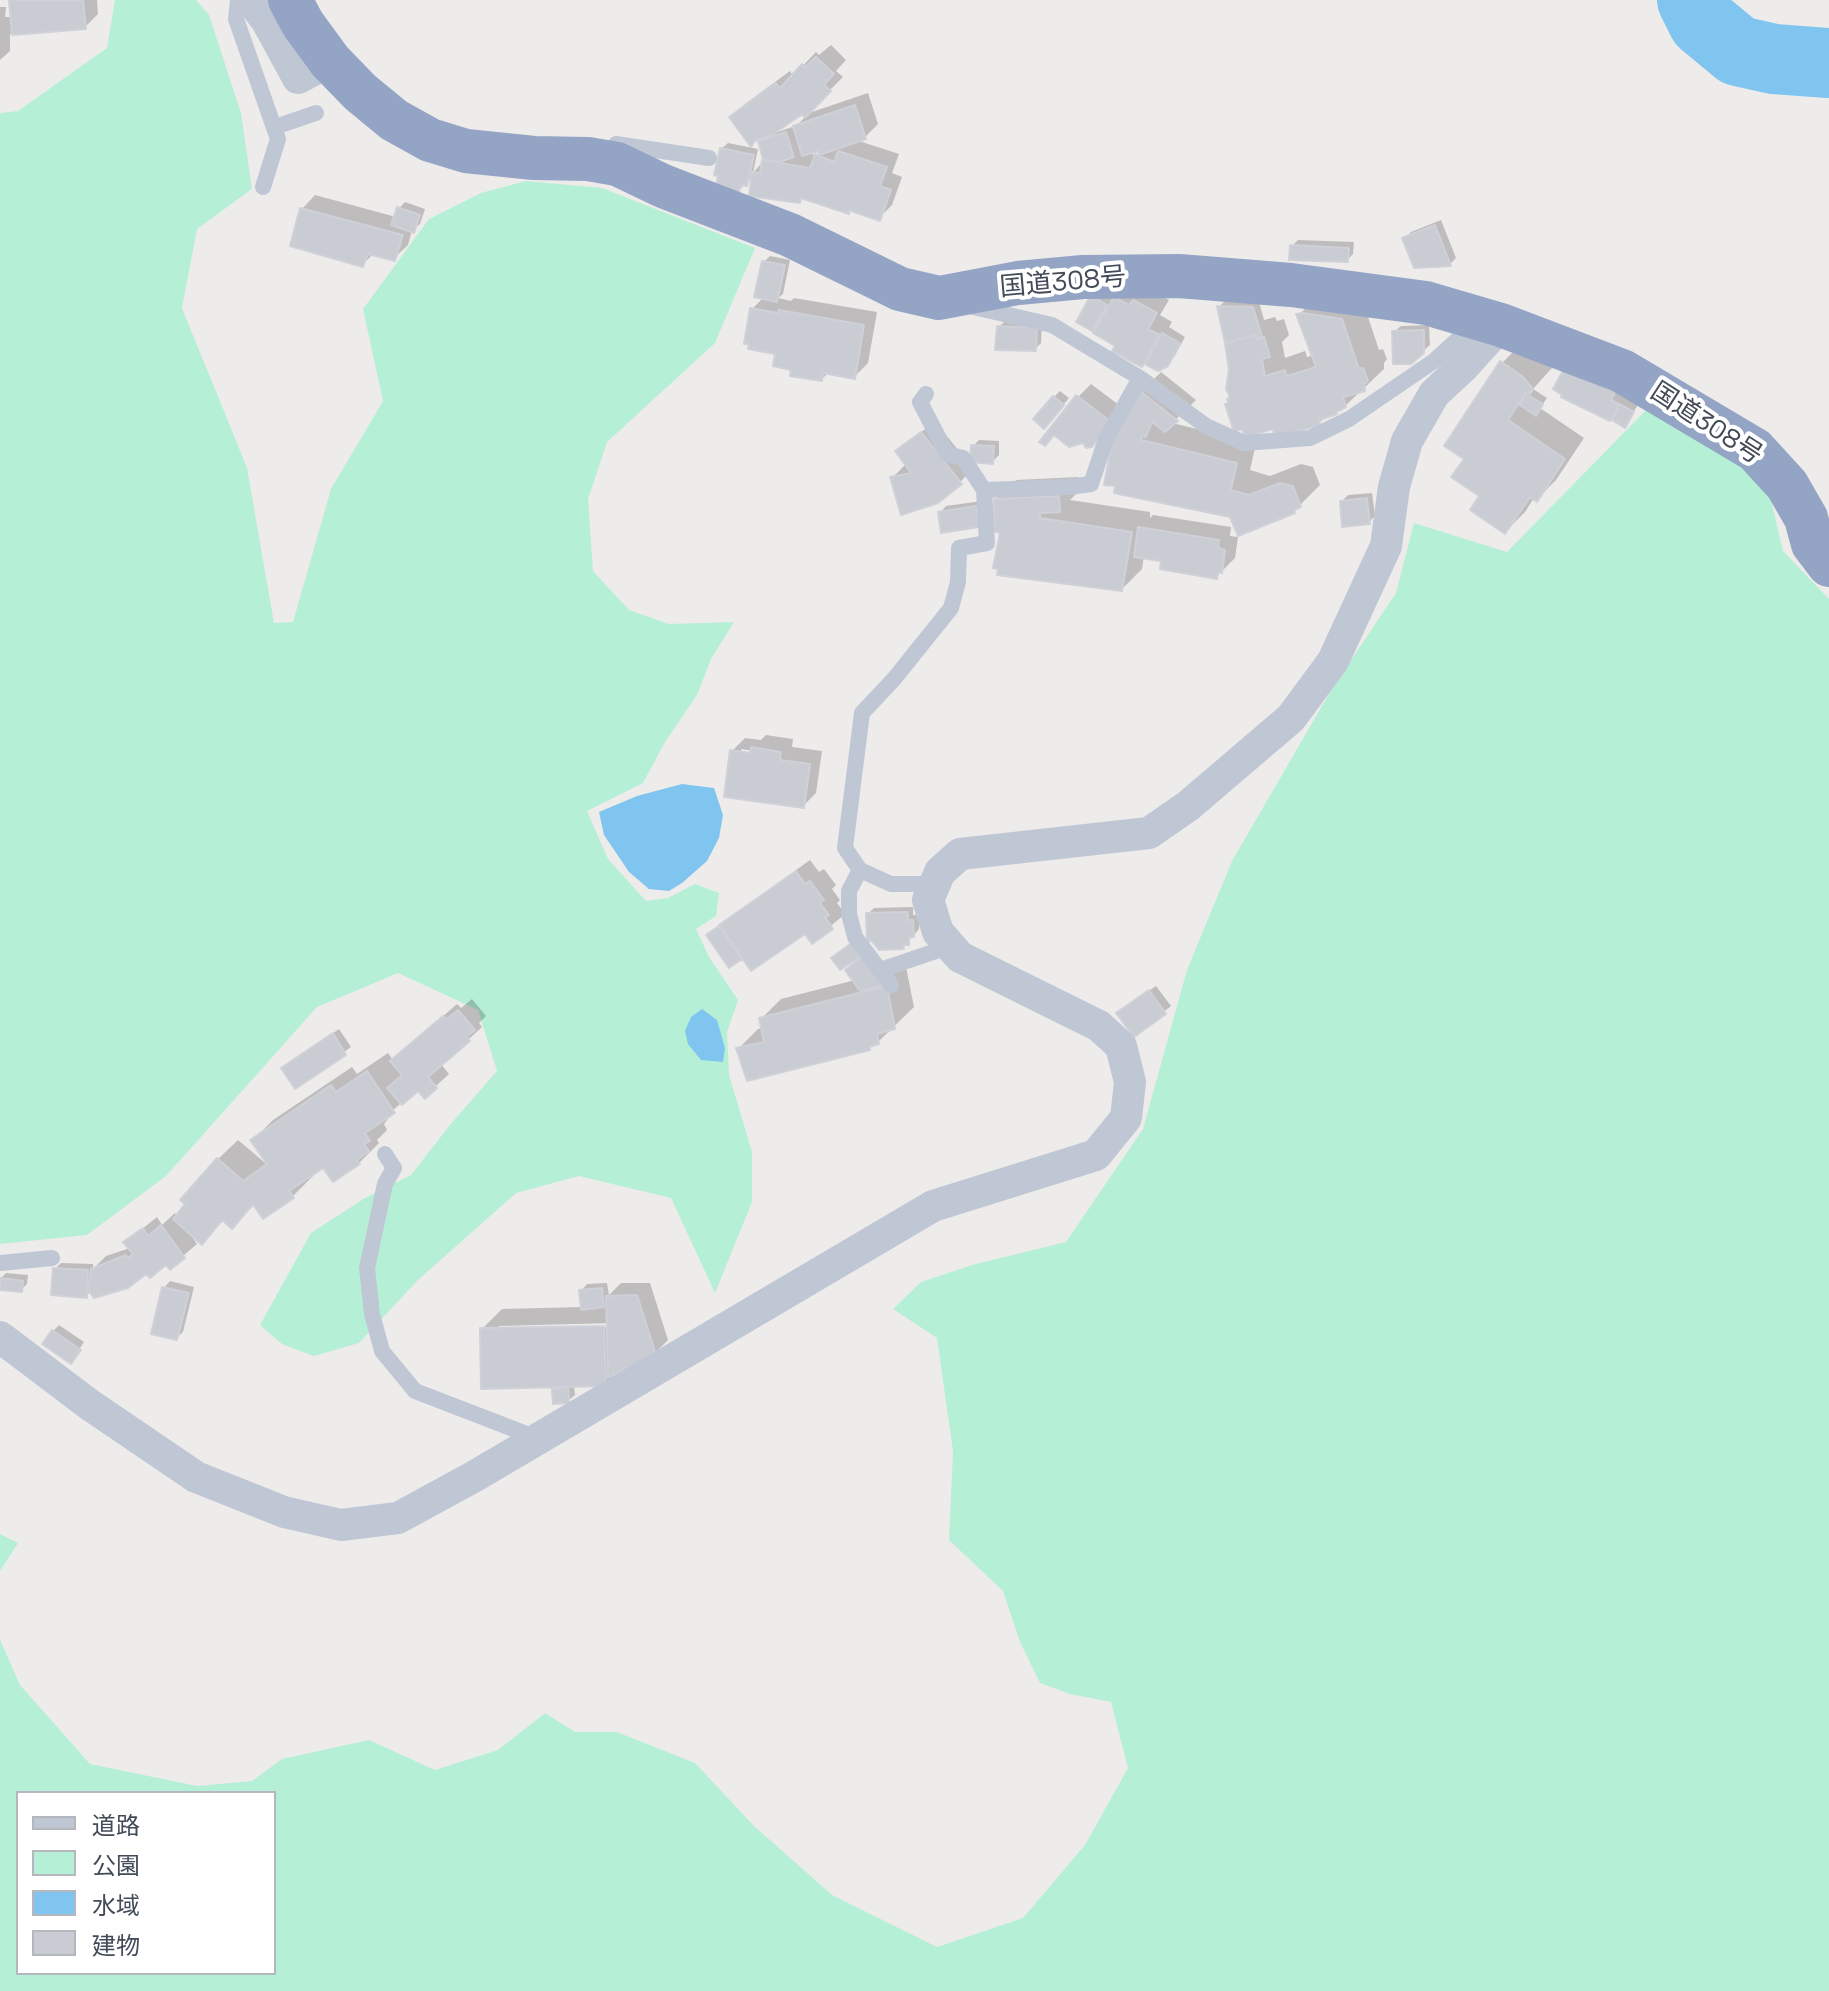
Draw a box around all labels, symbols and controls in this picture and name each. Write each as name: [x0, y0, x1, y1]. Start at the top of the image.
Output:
street label: 国道308号: [999, 262, 1127, 304]
street label: 国道308号: [1644, 376, 1768, 472]
legend: [16, 1791, 276, 1975]
text: 道路: [92, 1810, 140, 1841]
text: 公園: [92, 1850, 140, 1881]
text: 水域: [92, 1890, 140, 1921]
text: 建物: [92, 1930, 140, 1961]

